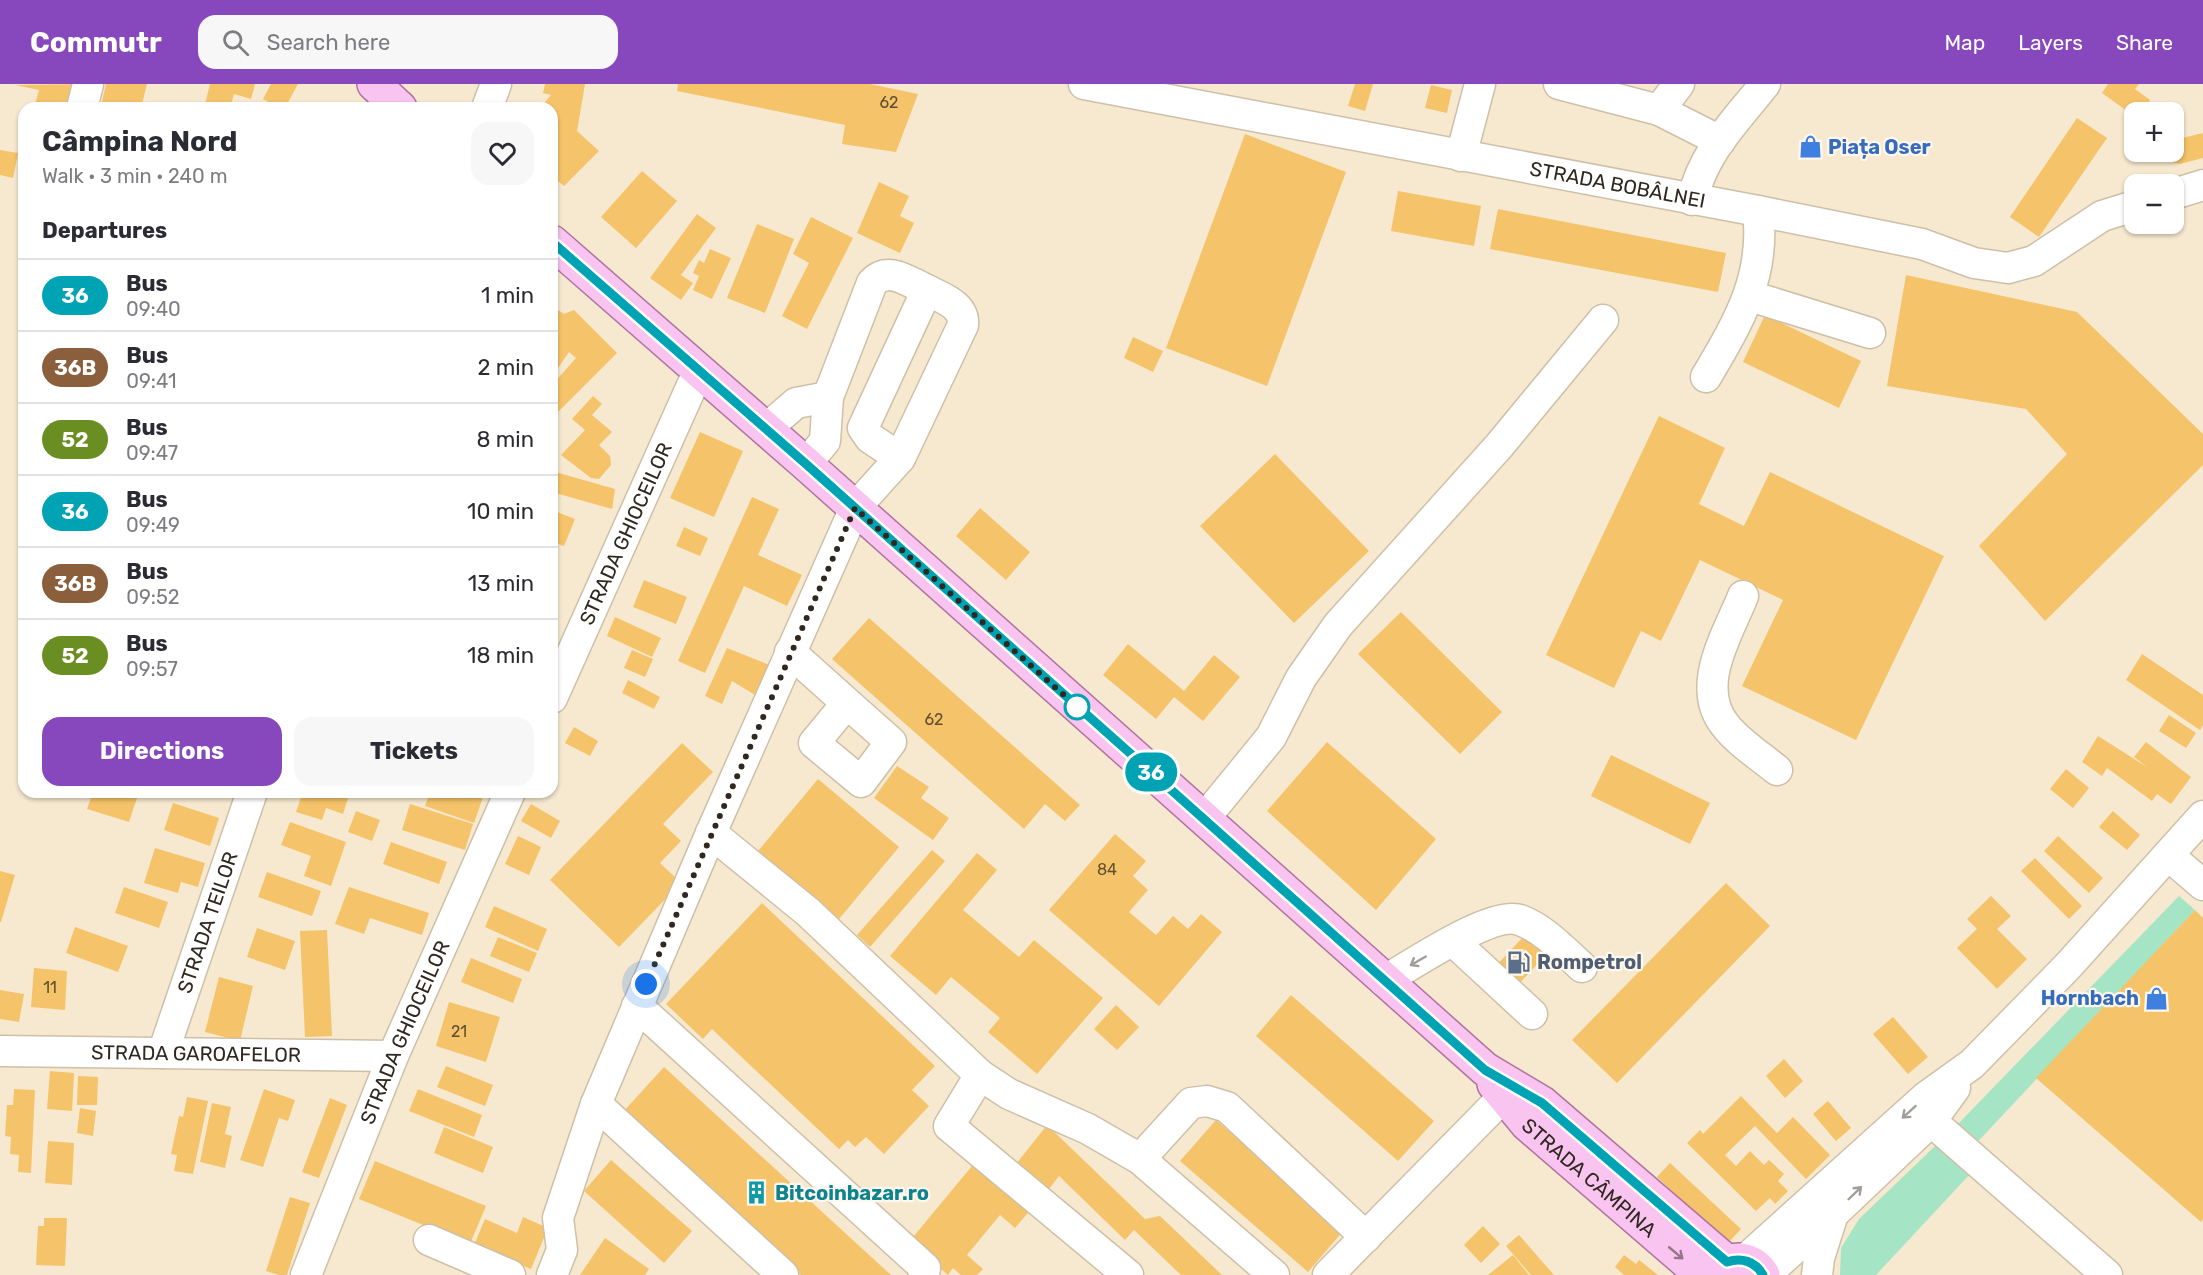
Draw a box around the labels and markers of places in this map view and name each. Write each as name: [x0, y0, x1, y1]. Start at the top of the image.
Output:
shop icon: Piața Oser: [1797, 134, 1823, 160]
place label: Piața Oser: [1828, 135, 1931, 159]
unlabelled marker: [1064, 694, 1090, 720]
fuel station icon: Rompetrol: [1506, 949, 1532, 975]
place label: Rompetrol: [1537, 950, 1642, 974]
shop icon: Hornbach: [2144, 985, 2170, 1011]
place label: Hornbach: [2041, 986, 2139, 1010]
building icon: Bitcoinbazar.ro: [744, 1180, 770, 1206]
place label: Bitcoinbazar.ro: [775, 1181, 929, 1205]

